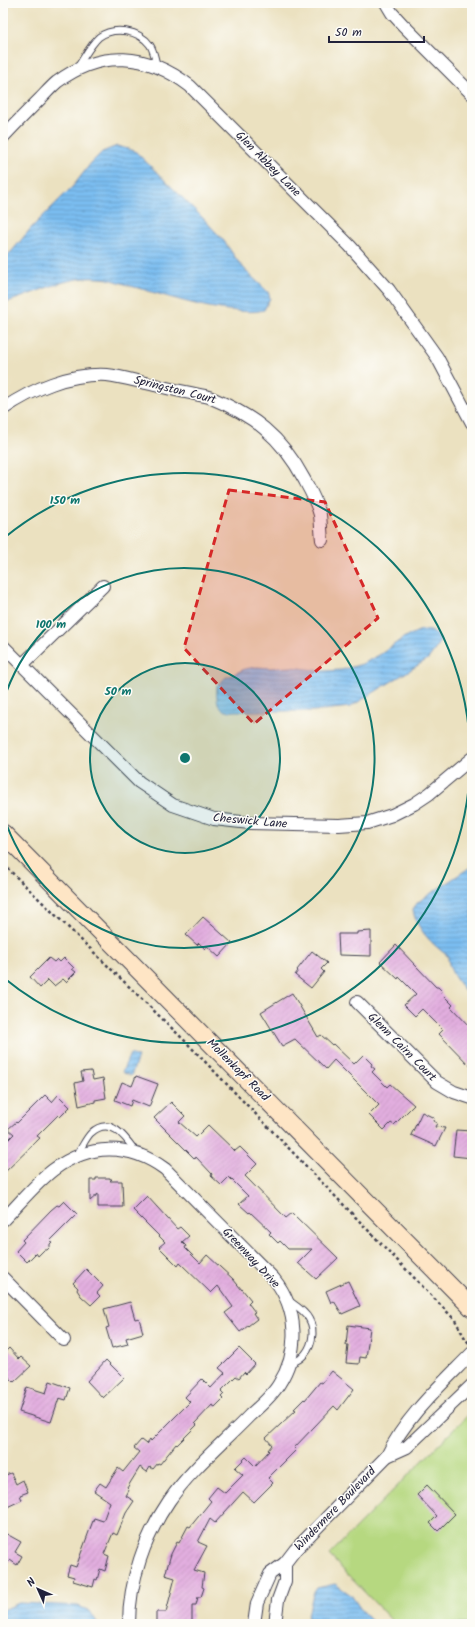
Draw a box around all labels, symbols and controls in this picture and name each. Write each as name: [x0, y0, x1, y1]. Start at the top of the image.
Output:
scale bar: [329, 18, 424, 44]
text: 50 m: [335, 23, 362, 42]
street label: Glen Abbey Lane: [231, 127, 306, 202]
street label: Springston Court: [132, 371, 219, 410]
text: 150 m: [50, 491, 80, 510]
text: 100 m: [36, 615, 66, 634]
text: 50 m: [104, 682, 132, 701]
centre of rings: [178, 751, 192, 765]
street label: Cheswick Lane: [212, 808, 289, 834]
street label: Glenn Cairn Court: [363, 1008, 441, 1086]
street label: Mollenkopf Road: [202, 1034, 275, 1107]
street label: Greenway Drive: [218, 1223, 285, 1293]
street label: Windermere Boulevard: [290, 1462, 381, 1556]
north arrow: [18, 1569, 58, 1609]
text: N: [23, 1574, 40, 1591]

